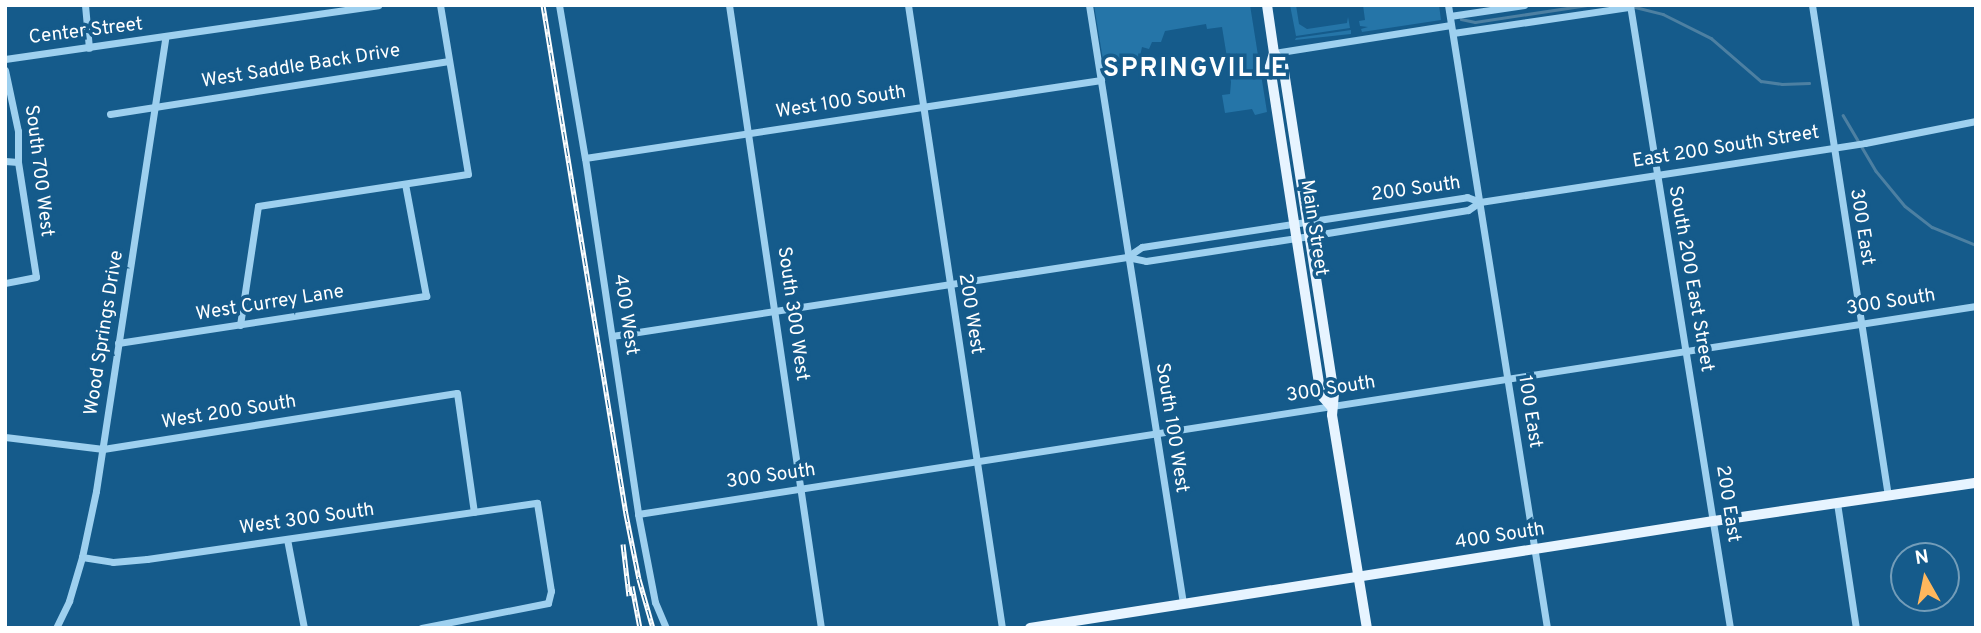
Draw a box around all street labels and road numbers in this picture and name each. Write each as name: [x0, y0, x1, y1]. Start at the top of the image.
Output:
street label: Center Street: [28, 14, 144, 50]
street label: West Saddle Back Drive: [200, 40, 402, 94]
street label: West 100 South: [774, 81, 908, 125]
street label: South 700 West: [19, 103, 57, 239]
street label: East 200 South Street: [1631, 122, 1821, 174]
street label: 200 South: [1370, 172, 1462, 208]
street label: Main Street: [1294, 178, 1332, 278]
street label: South 200 East Street: [1662, 184, 1718, 374]
street label: 300 East: [1844, 187, 1878, 267]
street label: South 300 West: [771, 245, 813, 383]
street label: Wood Springs Drive: [81, 249, 129, 417]
street label: 200 West: [952, 272, 988, 356]
street label: 400 West: [607, 273, 643, 357]
street label: West Currey Lane: [194, 281, 346, 327]
street label: 300 South: [1845, 285, 1937, 321]
street label: South 100 West: [1149, 361, 1193, 495]
street label: 300 South: [1285, 372, 1377, 408]
street label: 100 East: [1512, 374, 1546, 450]
street label: West 200 South: [160, 391, 298, 435]
street label: 300 South: [725, 459, 817, 495]
street label: 200 East: [1710, 464, 1744, 544]
street label: West 300 South: [238, 499, 376, 541]
street label: 400 South: [1454, 519, 1546, 555]

